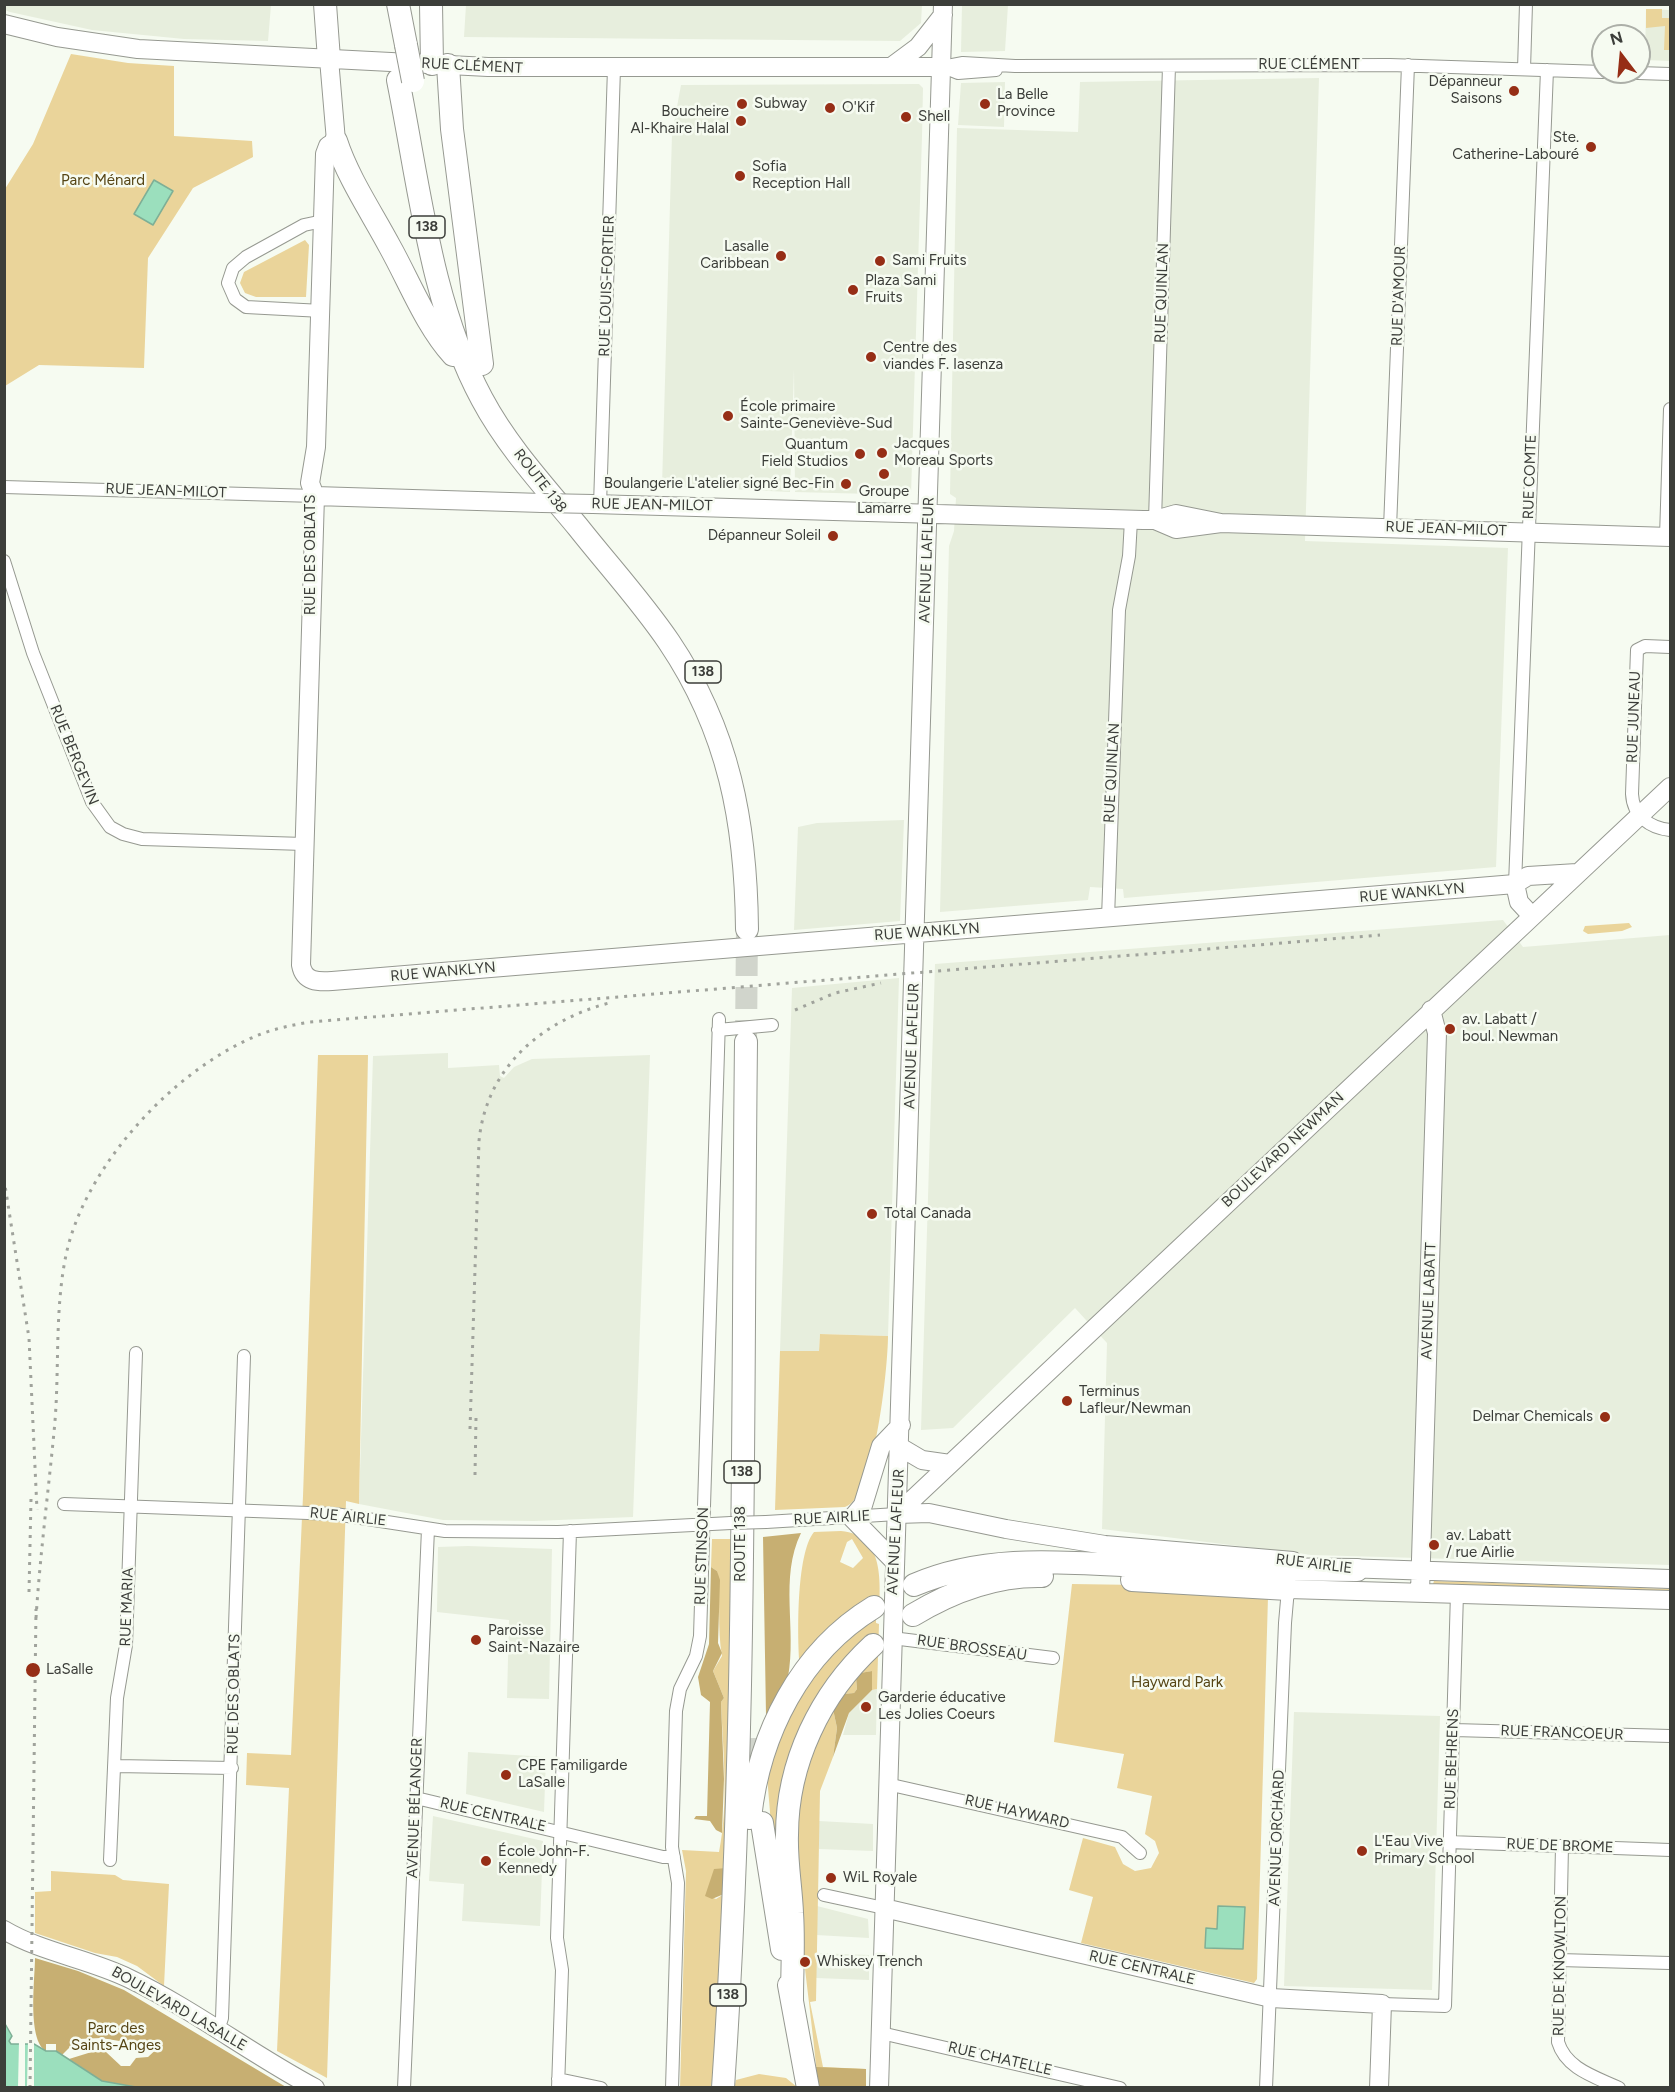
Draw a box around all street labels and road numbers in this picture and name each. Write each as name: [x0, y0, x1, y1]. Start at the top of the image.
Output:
street label: RUE CLÉMENT: [421, 54, 523, 78]
street label: RUE CLÉMENT: [1258, 56, 1360, 74]
street label: RUE LOUIS-FORTIER: [596, 215, 618, 357]
road number: 138: [409, 216, 445, 238]
street label: RUE QUINLAN: [1151, 243, 1173, 343]
street label: RUE D'AMOUR: [1388, 246, 1410, 346]
street label: RUE COMTE: [1520, 434, 1540, 520]
street label: ROUTE 138: [510, 446, 570, 516]
street label: RUE JEAN-MILOT: [105, 480, 227, 502]
street label: RUE DES OBLATS: [302, 495, 320, 615]
street label: RUE JEAN-MILOT: [591, 495, 713, 515]
street label: AVENUE LAFLEUR: [916, 497, 938, 623]
street label: RUE JEAN-MILOT: [1385, 518, 1507, 540]
road number: 138: [685, 661, 721, 683]
street label: RUE JUNEAU: [1623, 671, 1645, 763]
street label: RUE BERGEVIN: [46, 702, 102, 808]
street label: RUE QUINLAN: [1100, 723, 1124, 823]
street label: RUE WANKLYN: [1359, 879, 1465, 907]
street label: RUE WANKLYN: [874, 919, 980, 945]
street label: RUE WANKLYN: [390, 958, 496, 986]
street label: AVENUE LAFLEUR: [901, 983, 923, 1109]
street label: BOULEVARD NEWMAN: [1218, 1089, 1348, 1211]
street label: AVENUE LABATT: [1418, 1242, 1440, 1360]
road number: 138: [724, 1461, 760, 1483]
street label: AVENUE LAFLEUR: [884, 1468, 908, 1596]
street label: RUE AIRLIE: [309, 1504, 387, 1530]
street label: ROUTE 138: [732, 1506, 750, 1582]
street label: RUE STINSON: [691, 1507, 713, 1605]
street label: RUE AIRLIE: [793, 1507, 871, 1529]
street label: RUE AIRLIE: [1275, 1550, 1353, 1578]
street label: RUE MARIA: [117, 1567, 137, 1647]
street label: RUE BROSSEAU: [916, 1631, 1028, 1665]
street label: RUE DES OBLATS: [224, 1633, 244, 1755]
street label: RUE BEHRENS: [1441, 1708, 1463, 1810]
street label: RUE FRANCOEUR: [1500, 1722, 1624, 1744]
street label: AVENUE BÉLANGER: [404, 1737, 426, 1879]
street label: AVENUE ORCHARD: [1266, 1769, 1288, 1907]
street label: RUE HAYWARD: [963, 1791, 1071, 1833]
street label: RUE CENTRALE: [438, 1794, 548, 1836]
street label: RUE DE BROME: [1506, 1835, 1614, 1857]
street label: RUE DE KNOWLTON: [1550, 1896, 1570, 2036]
street label: RUE CENTRALE: [1087, 1947, 1197, 1989]
street label: BOULEVARD LASALLE: [108, 1963, 250, 2055]
road number: 138: [710, 1984, 746, 2006]
street label: RUE CHATELLE: [946, 2038, 1054, 2080]

